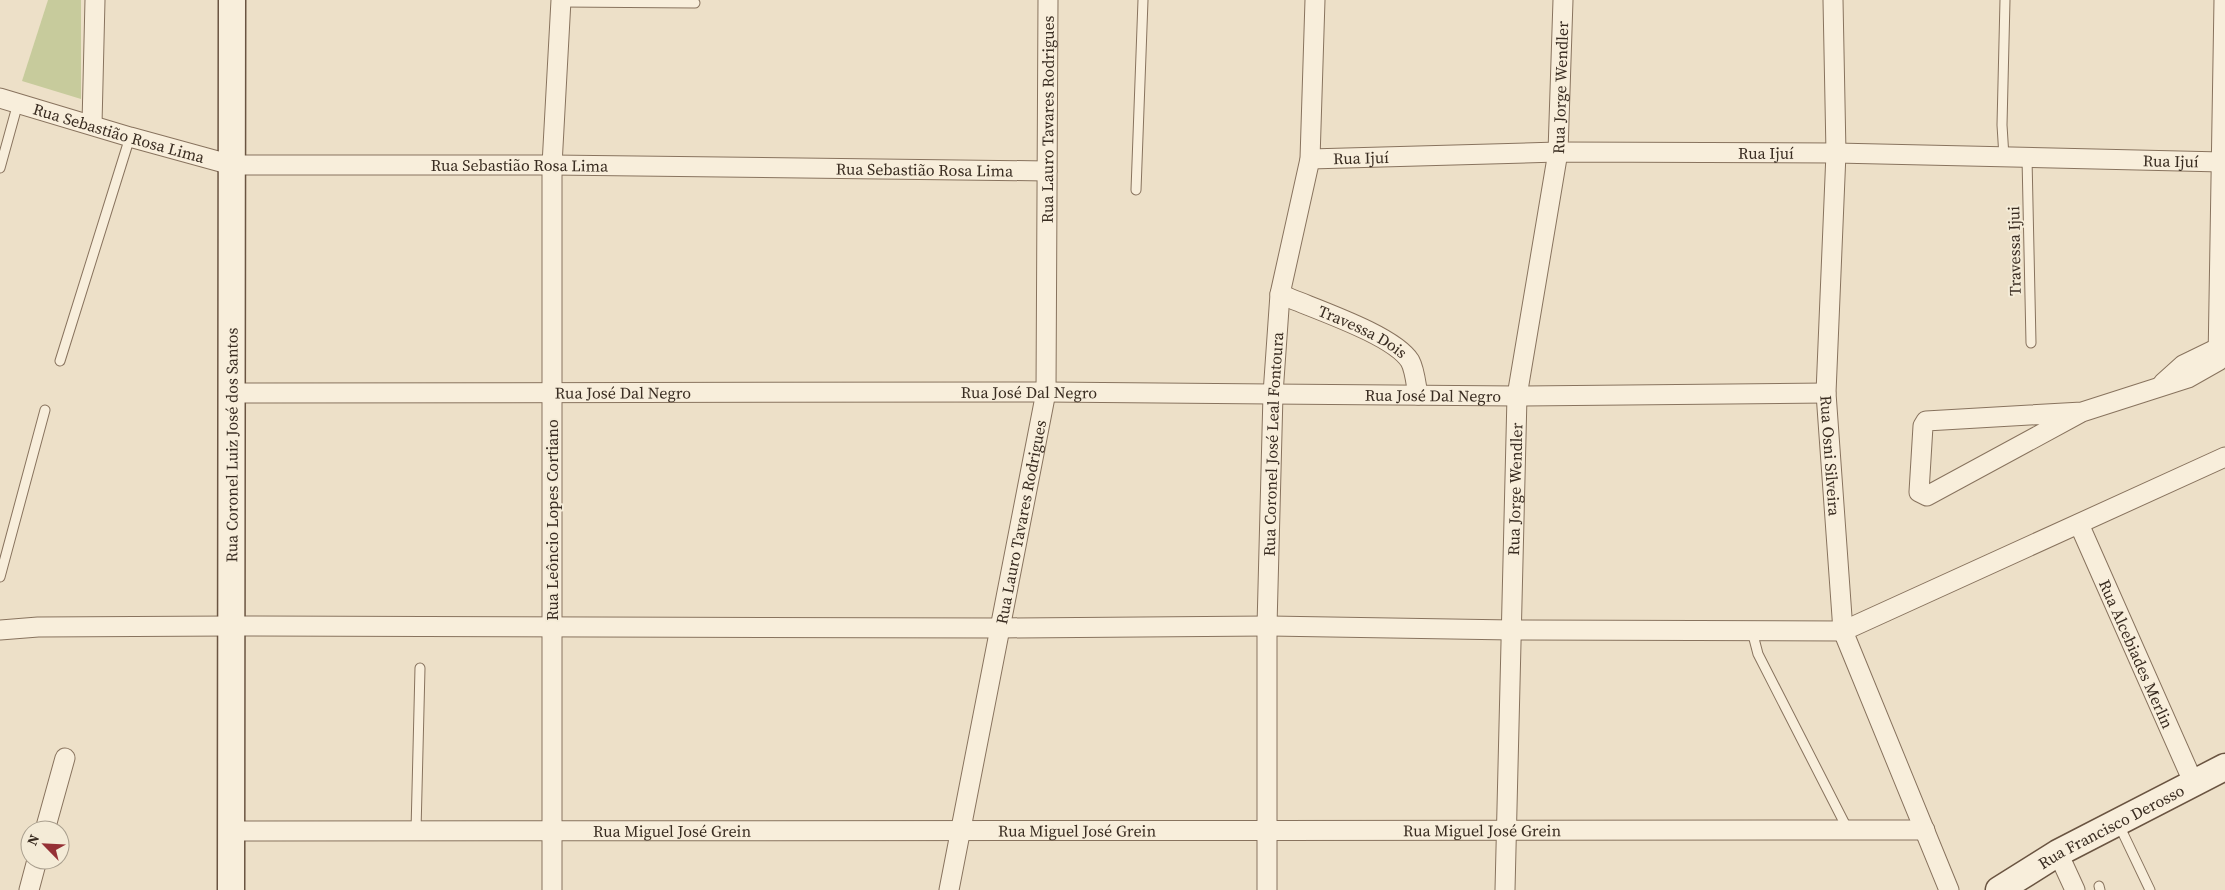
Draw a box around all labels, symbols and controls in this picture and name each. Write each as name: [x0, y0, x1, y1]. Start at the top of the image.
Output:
street label: Rua Lauro Tavares Rodrigues: [1036, 15, 1059, 223]
street label: Rua Jorge Wendler: [1547, 21, 1573, 154]
street label: Rua Sebastião Rosa Lima: [31, 98, 208, 168]
street label: Rua Ijuí: [1738, 142, 1794, 164]
street label: Rua Ijuí: [1333, 146, 1389, 169]
street label: Rua Ijuí: [2143, 149, 2199, 172]
street label: Rua Sebastião Rosa Lima: [431, 154, 609, 177]
street label: Rua Sebastião Rosa Lima: [836, 157, 1014, 182]
street label: Travessa Ijui: [2002, 206, 2026, 296]
street label: Travessa Dois: [1315, 300, 1413, 363]
street label: Rua Coronel Luiz José dos Santos: [220, 327, 243, 563]
street label: Rua Coronel José Leal Fontoura: [1258, 330, 1288, 557]
street label: Rua José Dal Negro: [555, 381, 691, 404]
street label: Rua José Dal Negro: [961, 381, 1097, 403]
street label: Rua José Dal Negro: [1365, 384, 1501, 407]
street label: Rua Osni Silveira: [1815, 394, 1846, 518]
street label: Rua Lauro Tavares Rodrigues: [990, 418, 1051, 626]
street label: Rua Leôncio Lopes Cortiano: [541, 419, 563, 621]
street label: Rua Jorge Wendler: [1502, 422, 1527, 556]
street label: Rua Alcebiades Merlin: [2094, 576, 2179, 732]
street label: Rua Francisco Derosso: [2034, 779, 2188, 874]
street label: Rua Miguel José Grein: [998, 819, 1156, 842]
street label: Rua Miguel José Grein: [1403, 819, 1561, 841]
north arrow: [20, 820, 70, 870]
street label: Rua Miguel José Grein: [593, 820, 751, 842]
text: N: [22, 831, 44, 848]

